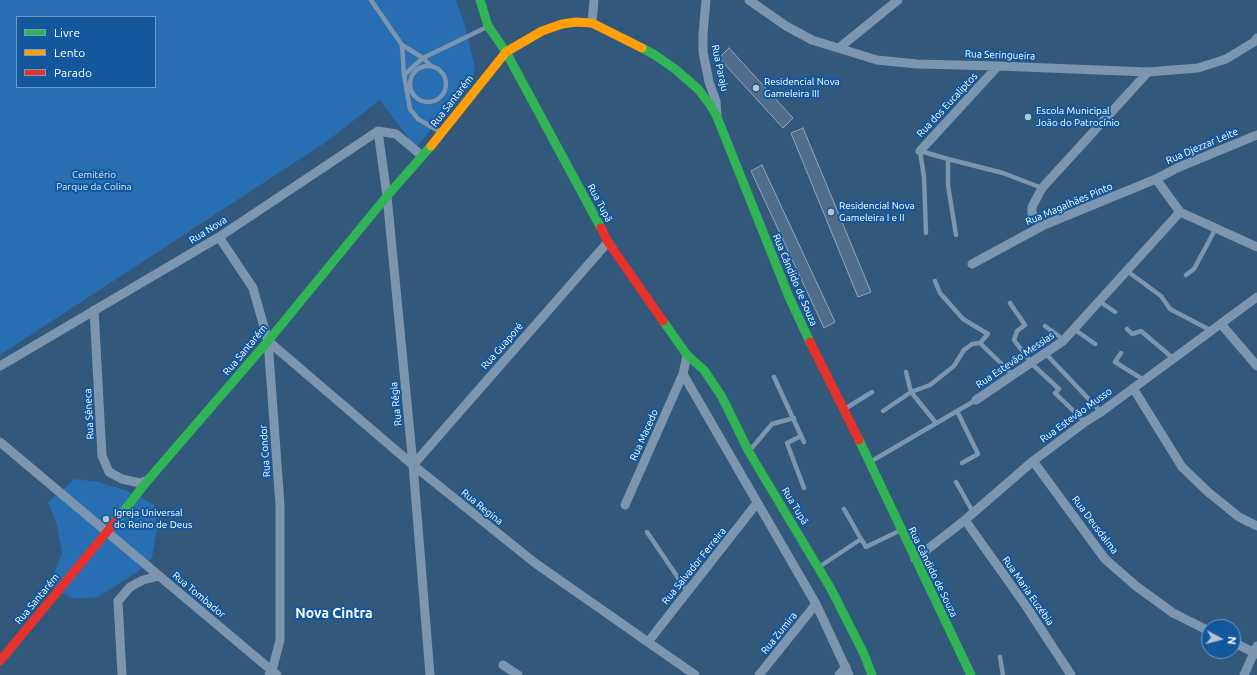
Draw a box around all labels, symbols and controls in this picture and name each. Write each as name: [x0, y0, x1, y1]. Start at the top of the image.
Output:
legend: [16, 16, 156, 88]
text: Livre: [54, 26, 80, 39]
street label: Rua Paraju: [709, 44, 731, 92]
text: Lento: [54, 46, 85, 59]
street label: Rua Seringueira: [965, 48, 1035, 62]
text: Parado: [54, 66, 92, 79]
street label: Rua dos Eucaliptos: [914, 70, 980, 140]
street label: Rua Santarém: [428, 73, 476, 129]
place label: Residencial Nova Gameleira III: [764, 76, 840, 100]
marker: Residencial Nova Gameleira III: [751, 83, 761, 93]
place label: Escola Municipal João do Patrocínio: [1036, 105, 1120, 128]
marker: Escola Municipal João do Patrocínio: [1023, 112, 1033, 122]
street label: Rua Djezzar Leite: [1164, 125, 1240, 167]
park label: Cemitério Parque da Colina: [56, 169, 132, 192]
street label: Rua Magalhães Pinto: [1024, 180, 1114, 228]
street label: Rua Tupã: [585, 182, 615, 224]
place label: Residencial Nova Gameleira I e II: [839, 200, 915, 224]
marker: Residencial Nova Gameleira I e II: [826, 207, 836, 217]
street label: Rua Nova: [187, 214, 229, 246]
street label: Rua Cândido de Souza: [770, 232, 820, 328]
street label: Rua Guaporé: [478, 320, 526, 372]
street label: Rua Santarém: [220, 322, 270, 378]
street label: Rua Estevão Messias: [974, 329, 1056, 391]
street label: Rua Régia: [388, 381, 404, 427]
street label: Rua Estevão Musso: [1038, 385, 1114, 445]
street label: Rua Sêneca: [82, 388, 96, 440]
street label: Rua Macedo: [627, 407, 661, 463]
street label: Rua Condor: [257, 424, 273, 478]
street label: Rua Tupã: [779, 485, 811, 527]
street label: Rua Regina: [459, 487, 505, 527]
street label: Rua Deusdalma: [1069, 494, 1121, 556]
place label: Igreja Universal do Reino de Deus: [114, 507, 192, 530]
marker: Igreja Universal do Reino de Deus: [101, 514, 111, 524]
street label: Rua Salvador Ferreira: [659, 525, 729, 607]
street label: Rua Cândido de Souza: [906, 525, 960, 619]
street label: Rua Maria Euzébia: [1000, 554, 1056, 628]
street label: Rua Tombador: [170, 569, 228, 621]
street label: Rua Santarém: [12, 571, 62, 627]
district label: Nova Cintra: [295, 605, 373, 621]
street label: Rua Zumira: [758, 610, 800, 656]
north arrow: [1201, 619, 1241, 659]
text: N: [1225, 636, 1238, 645]

